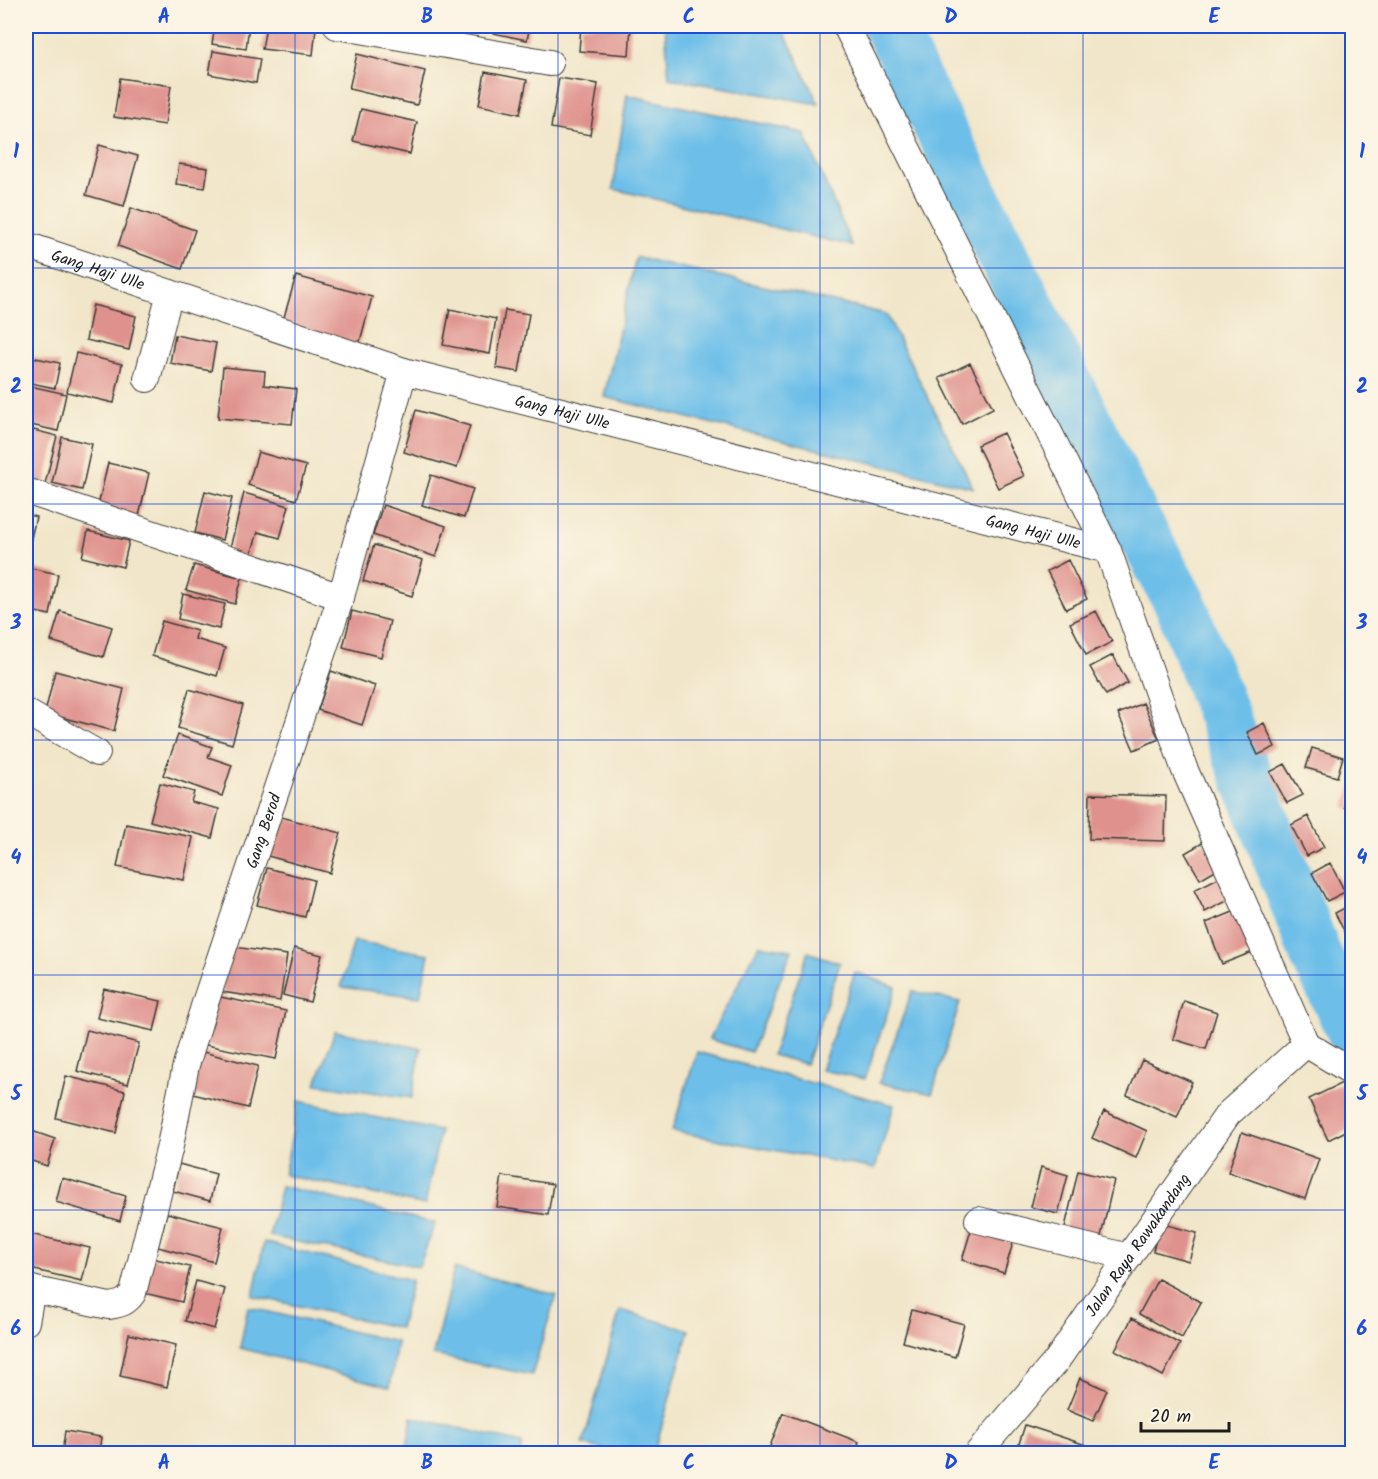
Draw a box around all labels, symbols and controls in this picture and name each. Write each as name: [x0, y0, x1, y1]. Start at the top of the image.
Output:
text: A: [158, 2, 170, 34]
text: B: [421, 2, 433, 34]
text: C: [683, 2, 695, 34]
text: D: [944, 2, 958, 34]
text: E: [1208, 2, 1220, 34]
text: 1: [13, 137, 19, 169]
text: 1: [1359, 137, 1365, 169]
street label: Gang Haji Ulle: [48, 243, 148, 298]
text: 2: [10, 372, 22, 404]
text: 2: [1356, 372, 1368, 404]
street label: Gang Haji Ulle: [512, 389, 612, 437]
street label: Gang Haji Ulle: [983, 508, 1083, 557]
text: 3: [10, 608, 22, 640]
text: 3: [1356, 608, 1368, 640]
street label: Gang Berod: [240, 789, 289, 872]
text: 4: [11, 843, 22, 875]
text: 4: [1357, 843, 1368, 875]
text: 5: [10, 1079, 23, 1111]
text: 5: [1356, 1079, 1369, 1111]
street label: Jalan Raya Rawakandang: [1080, 1168, 1197, 1322]
text: 6: [11, 1314, 22, 1346]
text: 6: [1357, 1314, 1368, 1346]
scale bar: [1141, 1395, 1230, 1433]
text: 20 m: [1150, 1403, 1191, 1432]
text: A: [158, 1448, 170, 1479]
text: B: [421, 1448, 433, 1479]
text: C: [683, 1448, 695, 1479]
text: D: [944, 1448, 958, 1479]
text: E: [1208, 1448, 1220, 1479]

